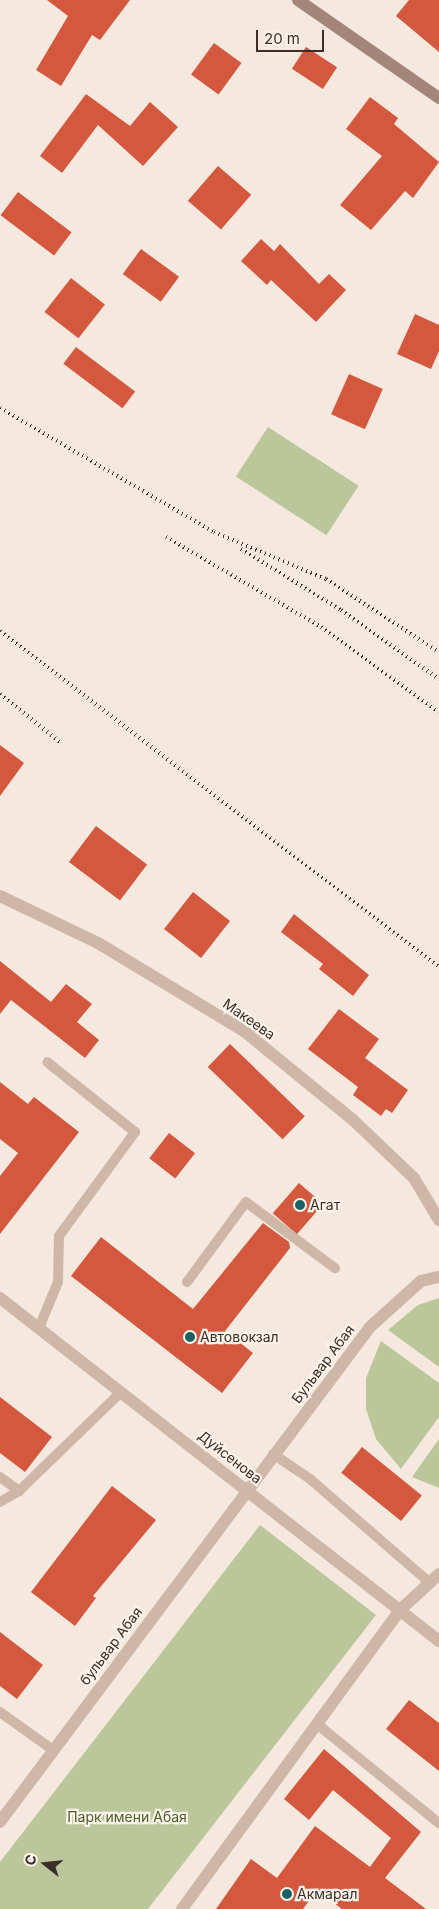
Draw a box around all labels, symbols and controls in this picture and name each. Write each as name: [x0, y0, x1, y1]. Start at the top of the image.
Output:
scale bar: [259, 20, 326, 52]
text: 20 m: [264, 29, 300, 48]
street label: Макеева: [220, 995, 278, 1043]
place label: Агат: [310, 1197, 340, 1213]
marker: Агат: [294, 1199, 306, 1211]
street label: Бульвар Абая: [288, 1321, 358, 1407]
place label: Автовокзал: [200, 1329, 279, 1345]
marker: Автовокзал: [184, 1331, 196, 1343]
street label: Дуйсенова: [195, 1427, 265, 1487]
street label: бульвар Абая: [76, 1604, 146, 1688]
park label: Парк имени Абая: [67, 1809, 187, 1825]
north arrow: [20, 1839, 70, 1889]
text: С: [20, 1852, 40, 1867]
place label: Акмарал: [297, 1886, 358, 1902]
marker: Акмарал: [281, 1888, 293, 1900]

